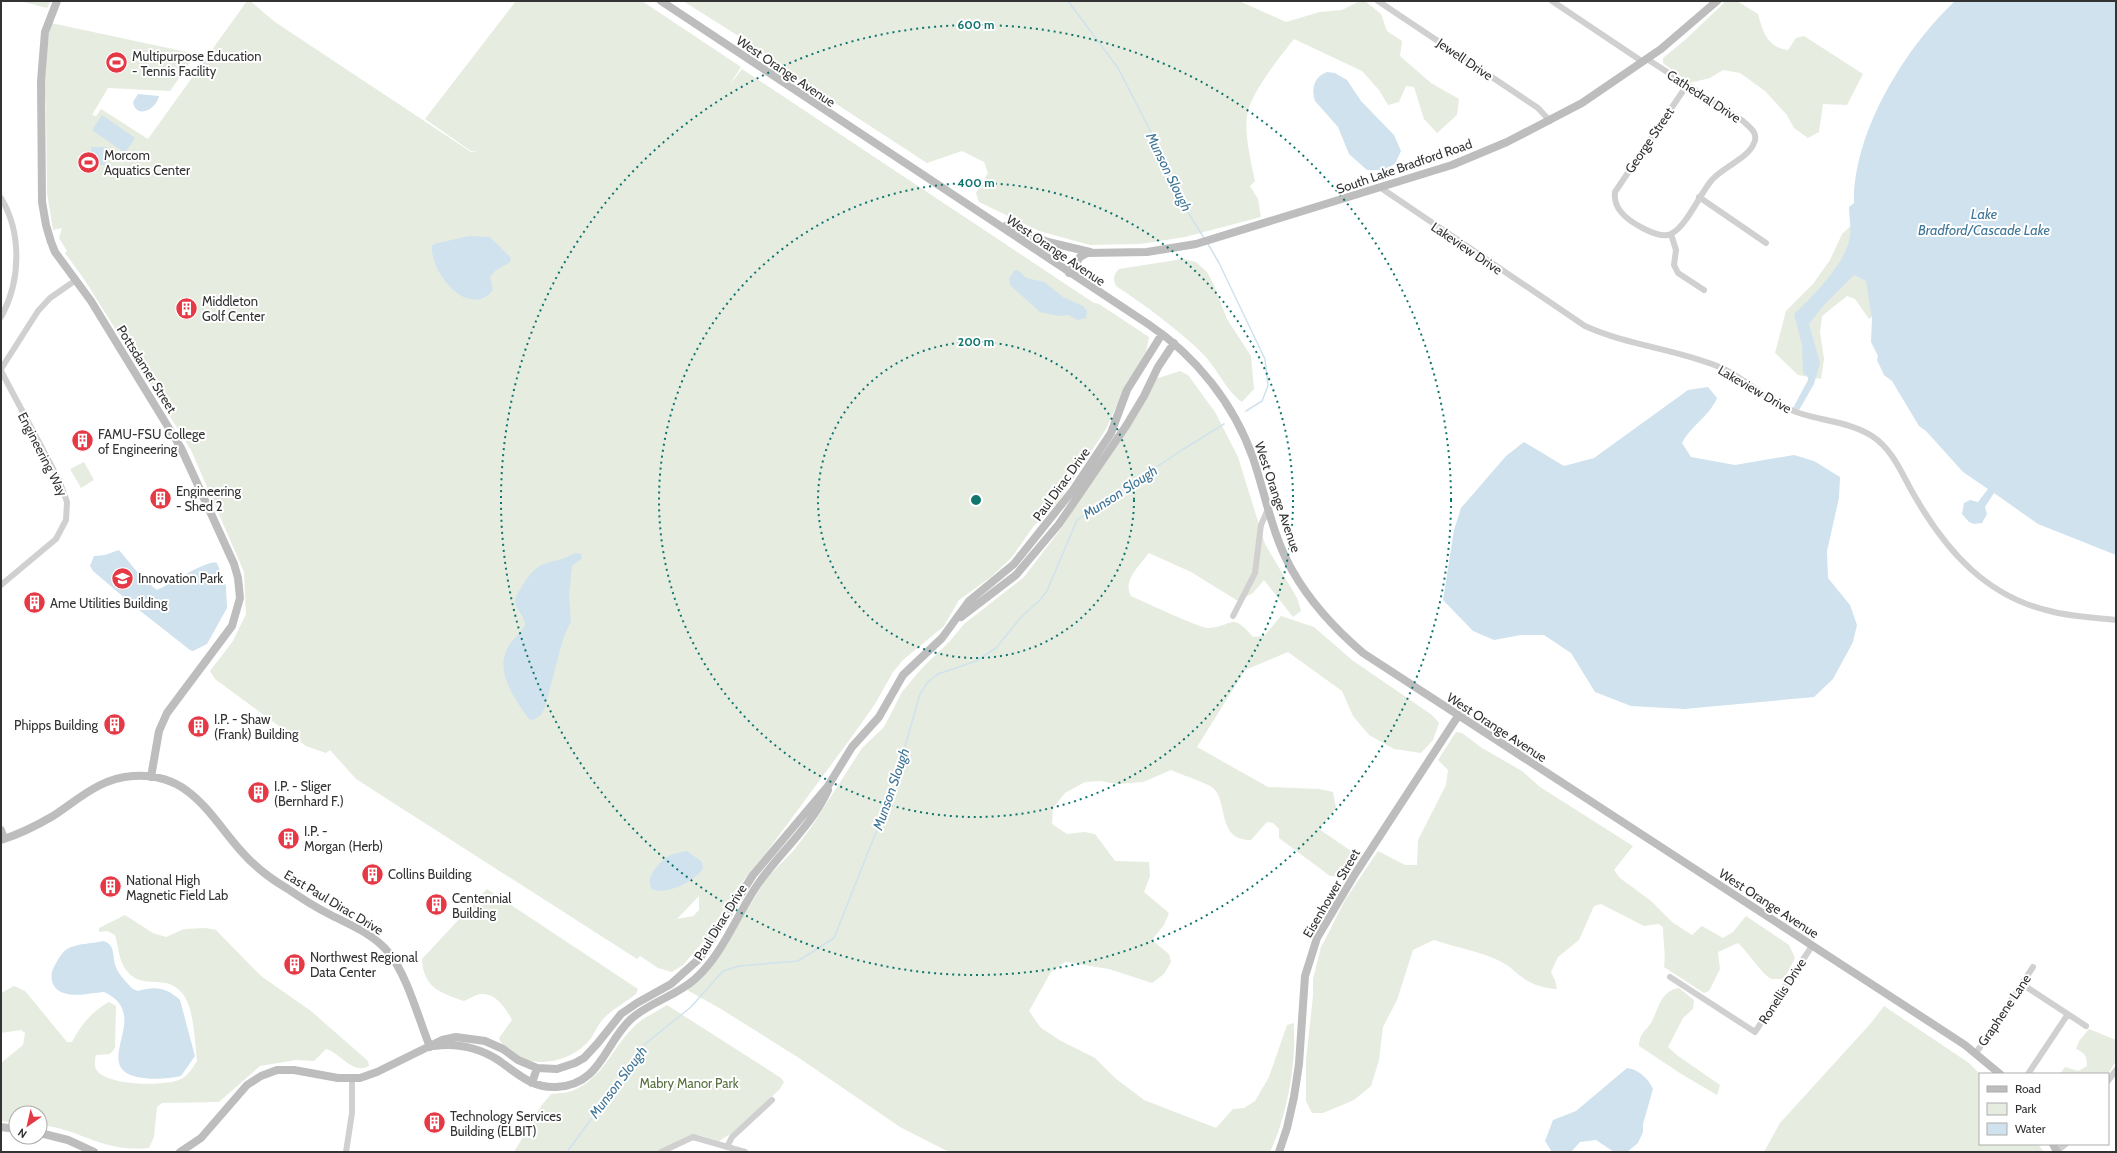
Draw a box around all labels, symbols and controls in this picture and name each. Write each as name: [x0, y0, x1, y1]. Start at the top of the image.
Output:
text: 600 m: [958, 17, 994, 32]
street label: West Orange Avenue: [734, 32, 839, 110]
street label: Jewell Drive: [1433, 34, 1496, 84]
place label: Multipurpose Education - Tennis Facility: [132, 48, 261, 79]
sports icon: Multipurpose Education - Tennis Facility: [104, 50, 130, 76]
street label: Cathedral Drive: [1664, 66, 1744, 126]
street label: George Street: [1621, 104, 1677, 176]
water label: Munson Slough: [1142, 129, 1196, 214]
street label: South Lake Bradford Road: [1334, 135, 1474, 197]
place label: Morcom Aquatics Center: [104, 147, 191, 178]
sports icon: Morcom Aquatics Center: [76, 149, 102, 175]
text: 400 m: [957, 175, 995, 190]
water label: Lake Bradford/Cascade Lake: [1918, 205, 2051, 239]
street label: West Orange Avenue: [1004, 211, 1109, 289]
street label: Lakeview Drive: [1428, 218, 1506, 278]
place label: Middleton Golf Center: [202, 293, 266, 324]
building icon: Middleton Golf Center: [174, 295, 200, 321]
street label: Pottsdamer Street: [114, 322, 181, 416]
text: 200 m: [958, 334, 994, 349]
street label: Lakeview Drive: [1715, 362, 1795, 417]
street label: Engineering Way: [15, 409, 71, 499]
place label: FAMU-FSU College of Engineering: [98, 426, 205, 457]
building icon: FAMU-FSU College of Engineering: [70, 428, 96, 454]
street label: West Orange Avenue: [1252, 440, 1305, 555]
street label: Paul Dirac Drive: [1029, 444, 1093, 524]
water label: Munson Slough: [1078, 461, 1161, 523]
place label: Engineering - Shed 2: [176, 483, 242, 514]
building icon: Engineering - Shed 2: [147, 485, 173, 511]
centre of rings: [969, 493, 983, 507]
school or university icon: Innovation Park: [110, 565, 136, 591]
place label: Innovation Park: [138, 570, 223, 586]
building icon: Ame Utilities Building: [22, 590, 48, 616]
place label: Ame Utilities Building: [50, 595, 168, 611]
street label: West Orange Avenue: [1444, 689, 1550, 765]
place label: I.P. - Shaw (Frank) Building: [214, 711, 299, 742]
building icon: Phipps Building: [101, 712, 127, 738]
building icon: I.P. - Shaw (Frank) Building: [185, 713, 211, 739]
place label: Phipps Building: [14, 717, 99, 733]
water label: Munson Slough: [868, 746, 913, 833]
place label: I.P. - Sliger (Bernhard F.): [274, 778, 344, 809]
building icon: I.P. - Sliger (Bernhard F.): [246, 780, 272, 806]
place label: I.P. - Morgan (Herb): [304, 823, 383, 854]
building icon: I.P. - Morgan (Herb): [276, 825, 302, 851]
street label: Eisenhower Street: [1299, 845, 1363, 940]
building icon: Collins Building: [359, 861, 385, 887]
street label: West Orange Avenue: [1716, 865, 1822, 941]
street label: East Paul Dirac Drive: [282, 866, 387, 938]
place label: Collins Building: [388, 866, 472, 882]
place label: National High Magnetic Field Lab: [126, 872, 228, 903]
building icon: National High Magnetic Field Lab: [97, 874, 123, 900]
street label: Paul Dirac Drive: [690, 881, 750, 963]
place label: Centennial Building: [452, 890, 511, 921]
building icon: Centennial Building: [423, 892, 449, 918]
place label: Northwest Regional Data Center: [310, 949, 418, 980]
building icon: Northwest Regional Data Center: [281, 951, 307, 977]
street label: Ronellis Drive: [1755, 955, 1809, 1027]
street label: Graphene Lane: [1974, 971, 2034, 1049]
water label: Munson Slough: [584, 1042, 651, 1122]
legend: [1979, 1073, 2109, 1145]
park label: Mabry Manor Park: [639, 1075, 739, 1091]
text: Road: [2015, 1081, 2041, 1096]
text: Park: [2015, 1101, 2037, 1116]
north arrow: [8, 1105, 48, 1145]
place label: Technology Services Building (ELBIT): [450, 1108, 562, 1139]
building icon: Technology Services Building (ELBIT): [422, 1110, 448, 1136]
text: Water: [2015, 1121, 2046, 1136]
text: N: [15, 1125, 30, 1141]

